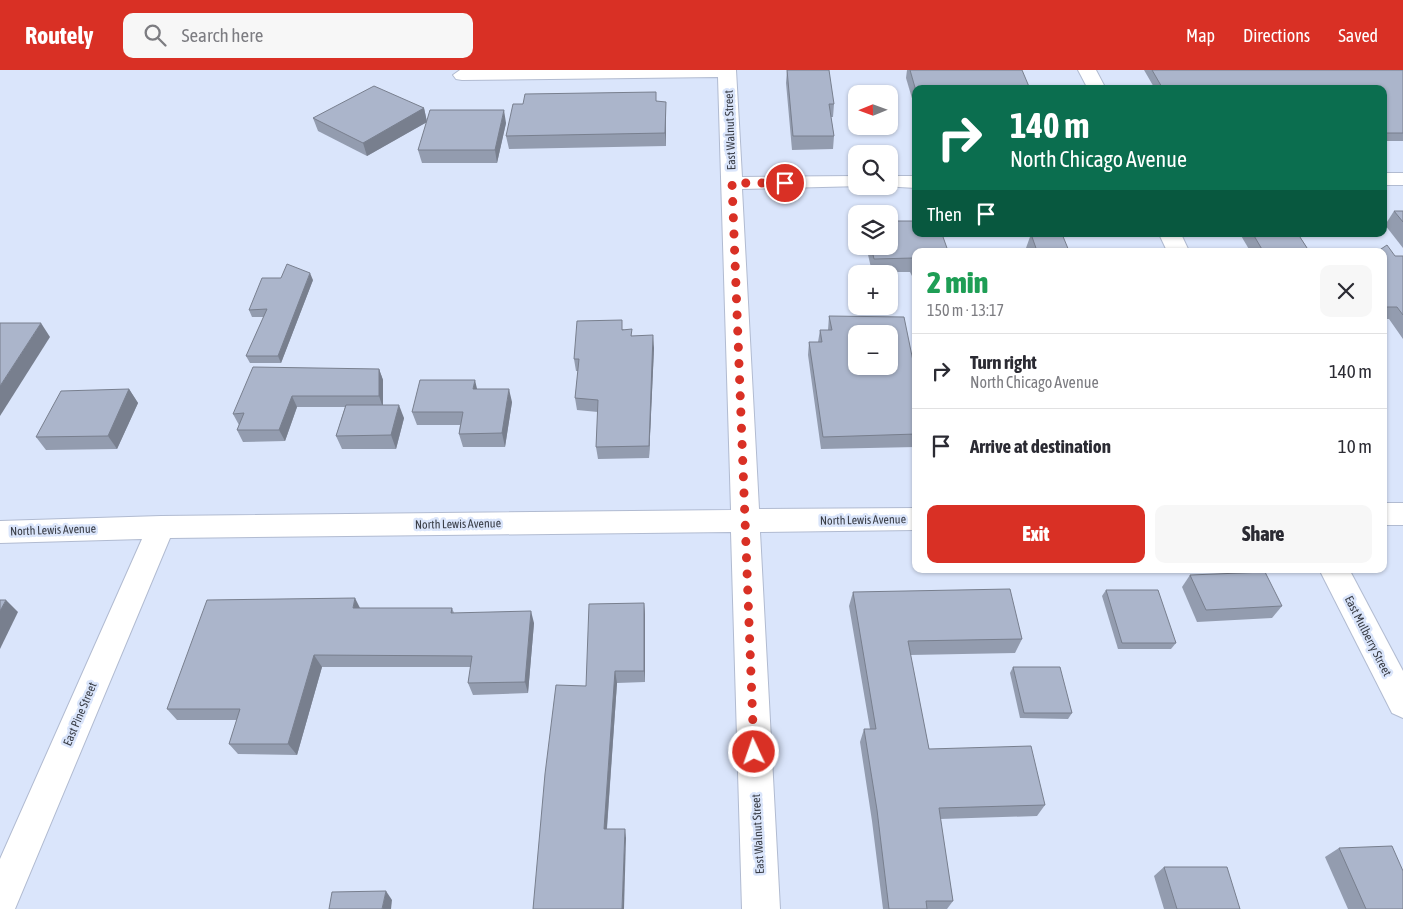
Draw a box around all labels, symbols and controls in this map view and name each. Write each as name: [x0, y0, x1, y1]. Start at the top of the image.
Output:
search box: [123, 13, 473, 58]
icon: search: [141, 21, 169, 49]
text: Routely: [25, 22, 93, 49]
text: Search here: [181, 24, 263, 46]
text: Map: [1186, 25, 1215, 46]
text: Directions: [1243, 25, 1310, 46]
text: Saved: [1338, 25, 1378, 46]
north arrow: [848, 85, 898, 135]
map controls: [848, 85, 898, 375]
street label: East Walnut Street: [722, 89, 738, 170]
icon: right: [927, 105, 992, 170]
text: 140 m: [1010, 105, 1089, 145]
button: search: [848, 145, 898, 195]
text: North Chicago Avenue: [1010, 146, 1187, 172]
pin: [764, 162, 806, 204]
icon: arrive: [771, 169, 799, 197]
icon: arrive: [972, 200, 1000, 228]
text: Then: [927, 203, 962, 225]
button: layers: [848, 205, 898, 255]
button: +: [848, 265, 898, 315]
text: 2 min: [927, 265, 988, 299]
button: close: [1320, 265, 1372, 317]
text: 150 m · 13:17: [927, 301, 1004, 319]
button: −: [848, 325, 898, 375]
text: Turn right: [970, 351, 1037, 373]
icon: right: [927, 357, 955, 385]
text: 140 m: [1329, 360, 1372, 382]
text: North Chicago Avenue: [970, 373, 1099, 391]
icon: arrive: [927, 432, 955, 460]
text: Arrive at destination: [970, 435, 1111, 457]
text: 10 m: [1338, 435, 1372, 457]
button: Exit: [927, 505, 1145, 563]
button: Share: [1155, 505, 1372, 563]
street label: North Lewis Avenue: [820, 512, 906, 528]
street label: North Lewis Avenue: [415, 516, 501, 532]
street label: North Lewis Avenue: [10, 522, 96, 538]
street label: East Mulberry Street: [1342, 594, 1394, 679]
street label: East Pine Street: [60, 680, 100, 748]
position arrow: [727, 725, 779, 777]
street label: East Walnut Street: [749, 793, 767, 874]

